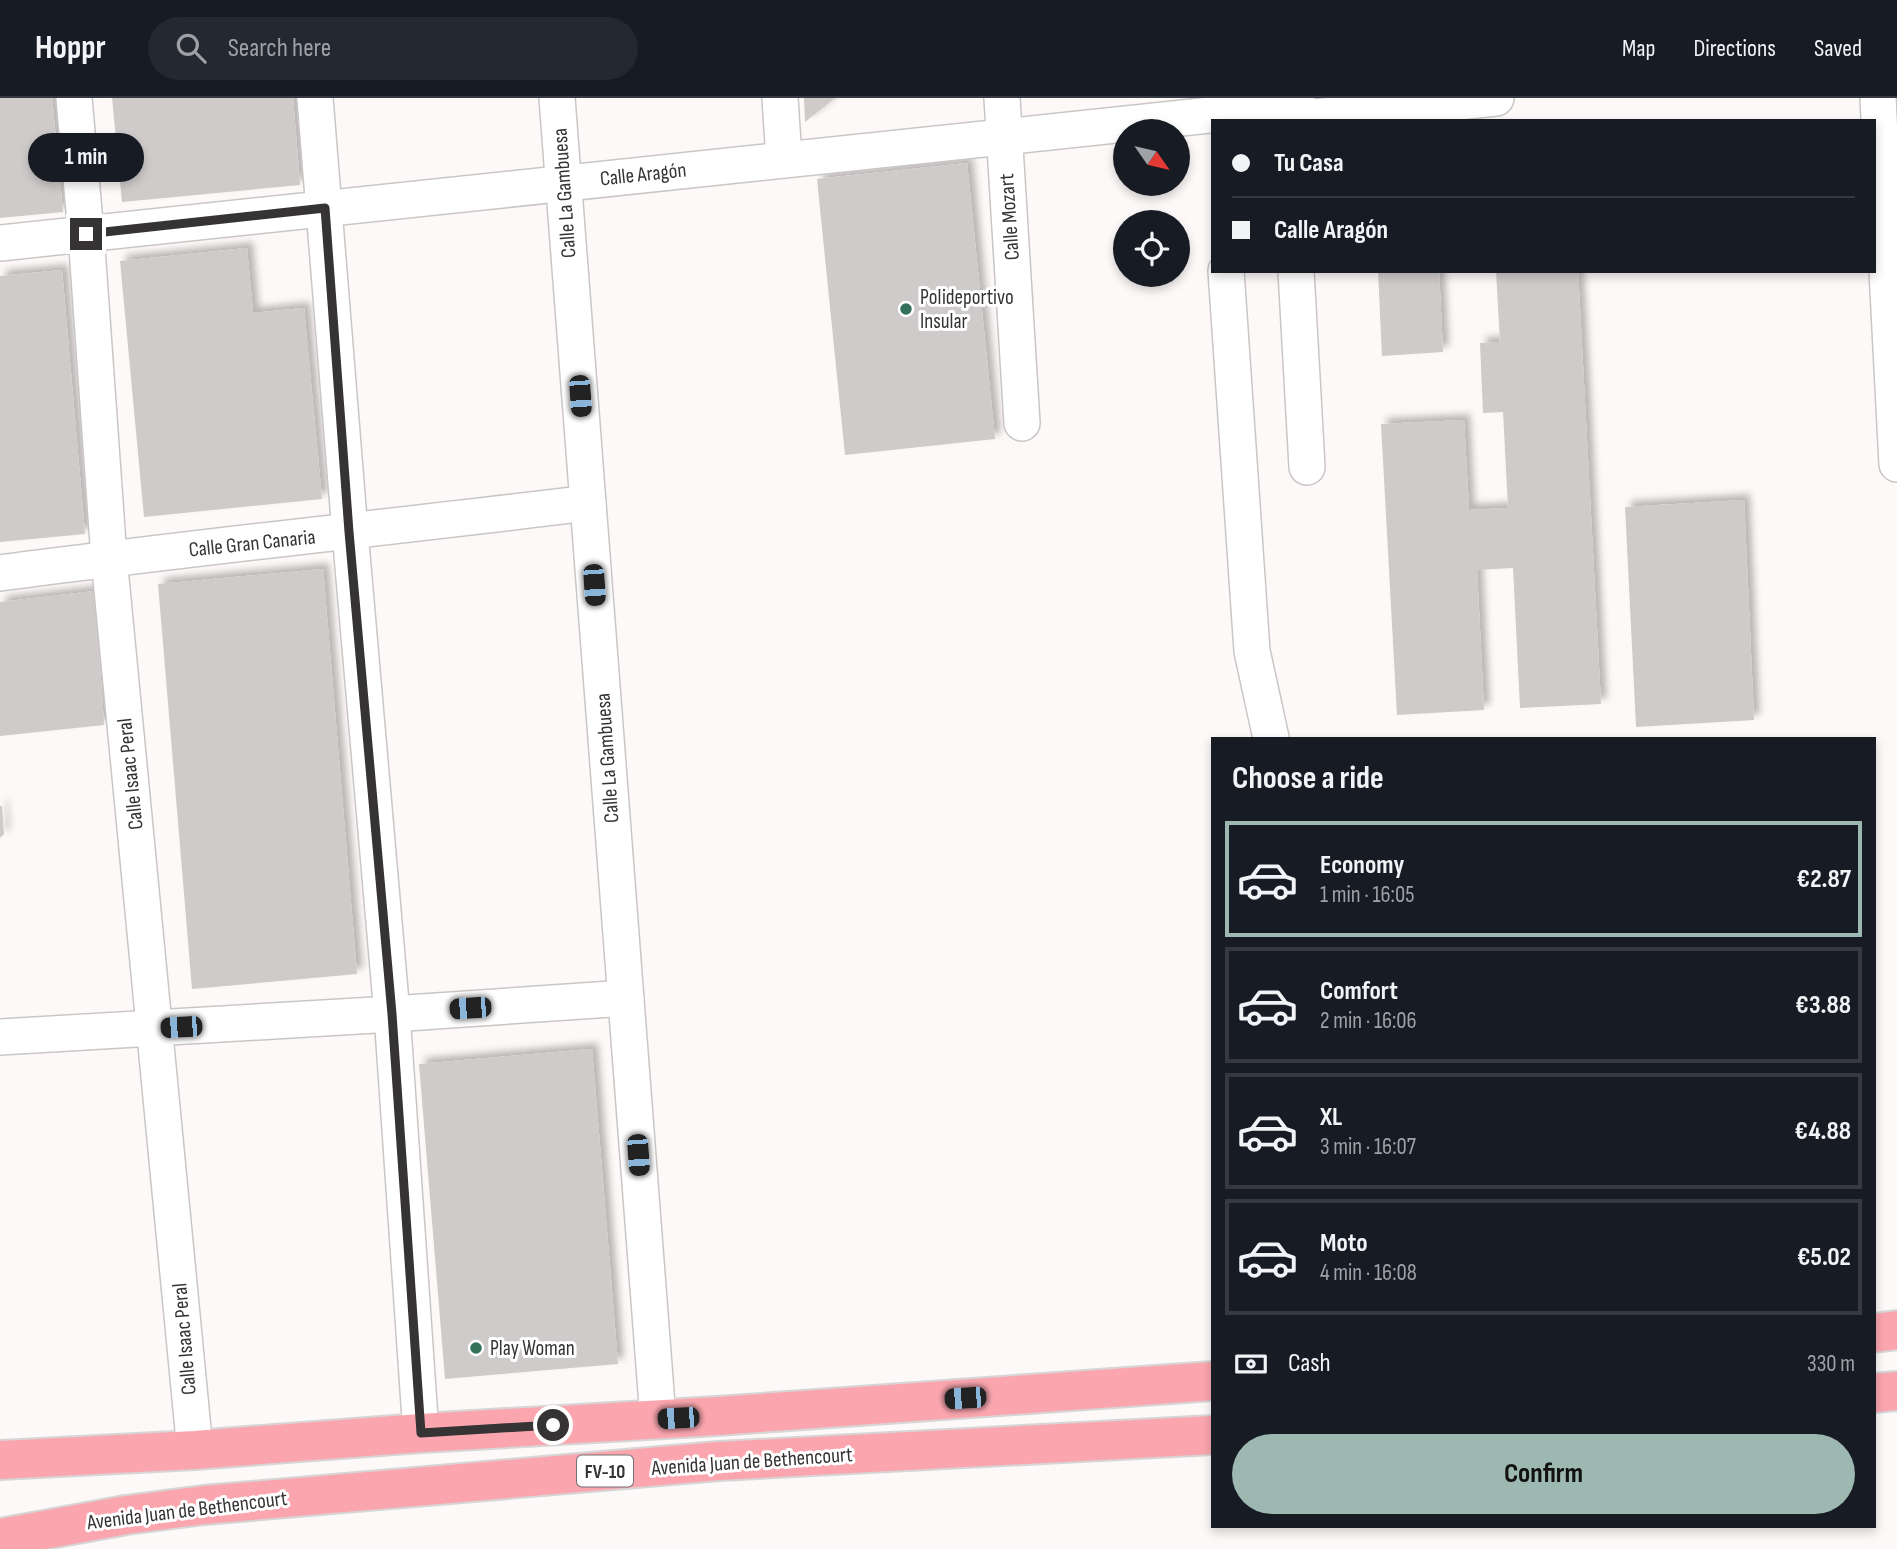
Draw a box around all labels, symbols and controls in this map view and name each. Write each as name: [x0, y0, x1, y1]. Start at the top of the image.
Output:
search box: [148, 17, 638, 80]
text: Hoppr: [35, 28, 106, 68]
icon: search: [172, 29, 210, 67]
text: Search here: [228, 33, 331, 64]
text: Map: [1622, 34, 1655, 63]
text: Directions: [1693, 34, 1776, 63]
text: Saved: [1814, 34, 1862, 63]
north arrow: [1113, 119, 1190, 196]
map controls: [1113, 119, 1190, 287]
street label: Calle La Gambuesa: [547, 127, 582, 259]
callout: 1 min: [28, 132, 144, 181]
text: 1 min: [65, 143, 107, 171]
text: Tu Casa: [1274, 148, 1344, 179]
street label: Calle Aragón: [599, 158, 687, 191]
street label: Calle Mozart: [994, 173, 1025, 261]
button: locate: [1113, 210, 1190, 287]
text: Calle Aragón: [1274, 215, 1388, 246]
route end: [70, 218, 102, 250]
place label: Polideportivo Insular: [920, 285, 1014, 334]
marker: Polideportivo Insular: [898, 301, 914, 317]
car: [569, 374, 592, 418]
street label: Calle Gran Canaria: [188, 524, 317, 563]
car: [583, 563, 606, 607]
street label: Calle La Gambuesa: [590, 692, 625, 824]
street label: Calle Isaac Peral: [112, 717, 149, 831]
text: Choose a ride: [1232, 759, 1384, 798]
icon: car: [1236, 848, 1299, 911]
text: Economy: [1320, 850, 1404, 881]
text: €2.87: [1797, 864, 1851, 895]
text: 1 min · 16:05: [1320, 881, 1414, 909]
icon: car: [1236, 974, 1299, 1037]
text: Comfort: [1320, 976, 1398, 1007]
text: €3.88: [1795, 990, 1851, 1021]
car: [449, 996, 492, 1020]
text: 2 min · 16:06: [1320, 1007, 1417, 1035]
car: [160, 1015, 203, 1039]
icon: car: [1236, 1100, 1299, 1163]
text: XL: [1320, 1102, 1342, 1133]
text: €4.88: [1794, 1116, 1851, 1147]
car: [627, 1133, 650, 1177]
text: 3 min · 16:07: [1320, 1133, 1416, 1161]
icon: car: [1236, 1226, 1299, 1289]
text: Moto: [1320, 1228, 1368, 1259]
text: €5.02: [1797, 1242, 1851, 1273]
text: 4 min · 16:08: [1320, 1259, 1417, 1287]
street label: Calle Isaac Peral: [167, 1282, 202, 1396]
place label: Play Woman: [490, 1336, 575, 1361]
marker: Play Woman: [468, 1340, 484, 1356]
icon: cash: [1232, 1345, 1270, 1383]
text: Cash: [1288, 1348, 1331, 1379]
text: 330 m: [1807, 1350, 1855, 1378]
car: [944, 1386, 987, 1410]
car: [657, 1406, 700, 1430]
route start: [537, 1409, 569, 1441]
button: Confirm: [1232, 1434, 1855, 1514]
street label: Avenida Juan de Bethencourt: [650, 1442, 853, 1481]
road number: FV-10: [577, 1456, 633, 1486]
street label: Avenida Juan de Bethencourt: [85, 1486, 288, 1535]

